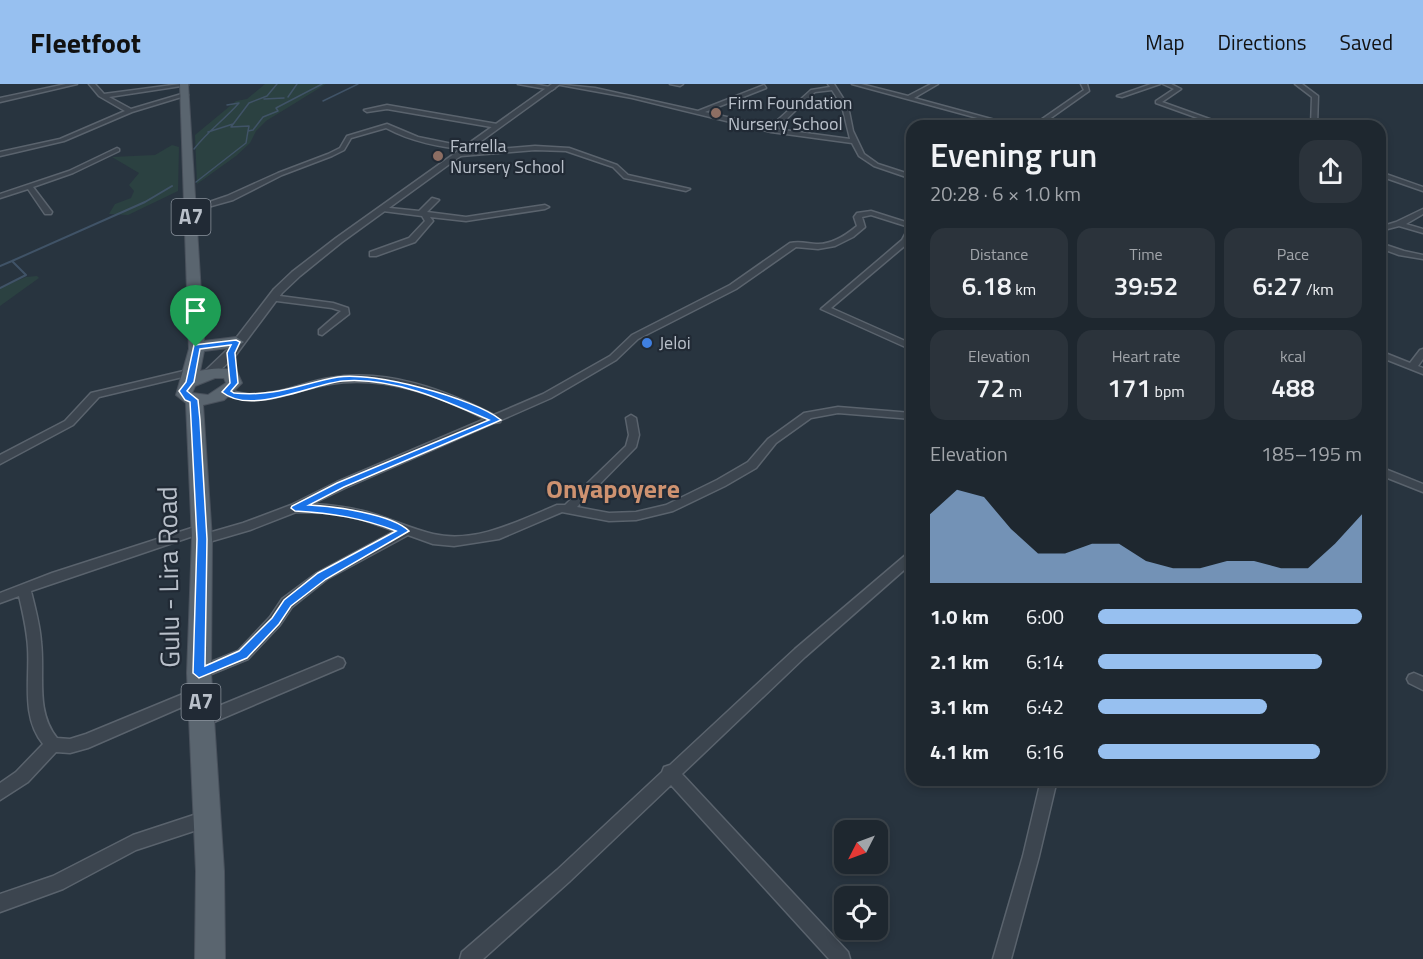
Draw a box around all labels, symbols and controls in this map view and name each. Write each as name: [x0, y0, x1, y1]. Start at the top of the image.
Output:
text: Fleetfoot: [30, 21, 141, 64]
text: Map: [1145, 26, 1185, 58]
text: Directions: [1218, 26, 1307, 58]
text: Saved: [1340, 26, 1393, 58]
place label: Firm Foundation Nursery School: [728, 89, 853, 137]
marker: Firm Foundation Nursery School: [709, 106, 723, 120]
text: Evening run: [930, 130, 1097, 180]
place label: Farrella Nursery School: [450, 132, 565, 180]
button: share: [1299, 140, 1362, 203]
marker: Farrella Nursery School: [431, 149, 445, 163]
text: 20:28 · 6 × 1.0 km: [930, 178, 1081, 209]
road number: A7: [172, 199, 210, 235]
text: Distance: [970, 242, 1028, 266]
text: Time: [1129, 242, 1163, 266]
text: Pace: [1277, 242, 1309, 266]
text: 6.18: [962, 266, 1012, 305]
text: 39:52: [1114, 266, 1178, 305]
text: 6:27: [1252, 266, 1302, 305]
text: km: [1012, 277, 1036, 301]
text: /km: [1302, 277, 1334, 301]
pin: [170, 285, 221, 347]
icon: arrive: [179, 294, 212, 327]
place label: Jeloi: [659, 329, 691, 356]
marker: Jeloi: [640, 336, 654, 350]
text: Elevation: [968, 344, 1030, 368]
text: Heart rate: [1112, 344, 1180, 368]
text: kcal: [1280, 344, 1306, 368]
text: 72: [976, 368, 1005, 407]
text: 171: [1107, 368, 1151, 407]
text: 488: [1271, 368, 1315, 407]
text: m: [1005, 379, 1022, 403]
text: bpm: [1151, 379, 1185, 403]
text: Elevation: [930, 438, 1008, 469]
text: 185–195 m: [1261, 438, 1362, 469]
district label: Onyapoyere: [546, 469, 680, 508]
street label: Gulu - Lira Road: [145, 486, 190, 668]
text: 1.0 km: [930, 601, 989, 632]
text: 6:00: [1026, 601, 1064, 632]
text: 2.1 km: [930, 646, 989, 677]
text: 6:14: [1026, 646, 1064, 677]
road number: A7: [182, 684, 220, 720]
text: 3.1 km: [930, 691, 989, 722]
text: 6:42: [1026, 691, 1064, 722]
text: 4.1 km: [930, 736, 989, 767]
text: 6:16: [1026, 736, 1064, 767]
north arrow: [834, 820, 888, 874]
map controls: [834, 820, 888, 940]
button: locate: [834, 886, 888, 940]

